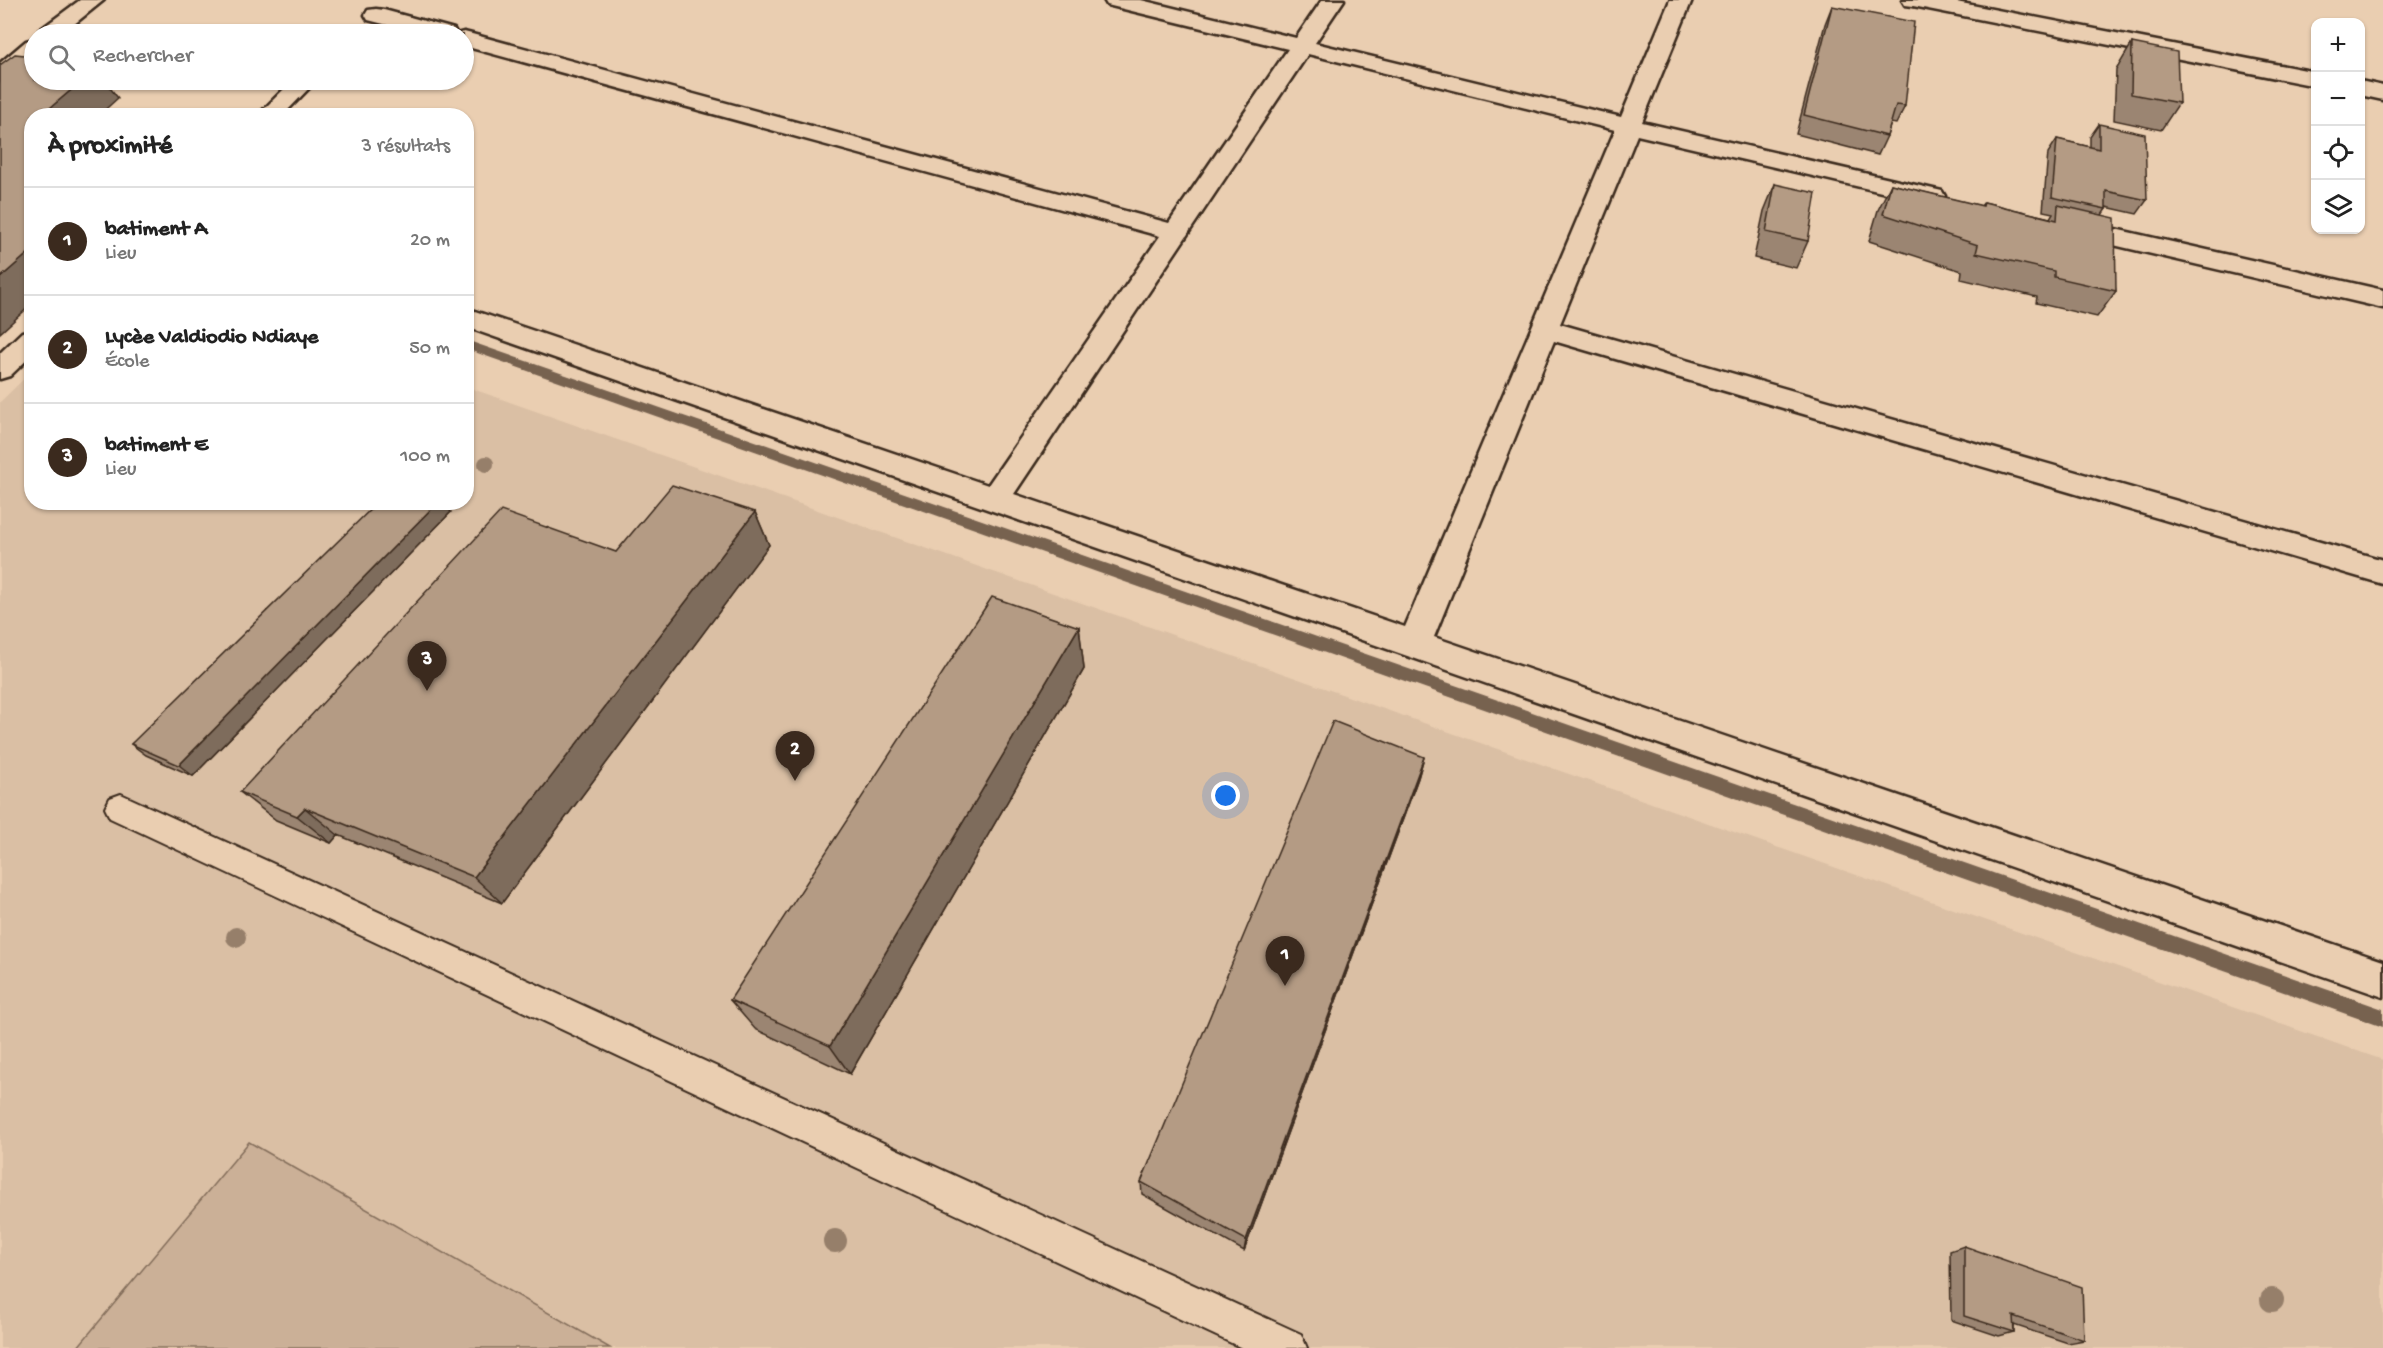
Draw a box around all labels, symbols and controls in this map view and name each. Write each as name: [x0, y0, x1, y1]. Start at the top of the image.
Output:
map controls: [2311, 18, 2365, 234]
button: +: [2311, 18, 2365, 72]
search box: [24, 24, 474, 90]
icon: search: [45, 41, 78, 74]
text: Rechercher: [93, 44, 193, 70]
button: −: [2311, 72, 2365, 126]
button: locate: [2311, 126, 2365, 180]
text: À proximité: [48, 132, 172, 163]
text: 3 résultats: [362, 136, 450, 159]
button: layers: [2311, 180, 2365, 234]
text: batiment A: [105, 217, 207, 243]
text: 1: [63, 230, 72, 253]
text: 20 m: [410, 230, 450, 253]
text: Lieu: [105, 243, 136, 266]
text: Lycèe Valdiodio Ndiaye: [105, 325, 318, 351]
text: 2: [63, 338, 72, 361]
text: 50 m: [409, 338, 450, 361]
text: École: [105, 351, 149, 374]
text: batiment E: [105, 433, 208, 459]
text: 3: [62, 446, 73, 469]
text: 100 m: [400, 446, 450, 469]
text: Lieu: [105, 459, 136, 482]
pin: 3: [408, 642, 446, 691]
pin: 2: [776, 732, 814, 781]
your location: [1211, 781, 1240, 810]
pin: 1: [1266, 936, 1304, 986]

